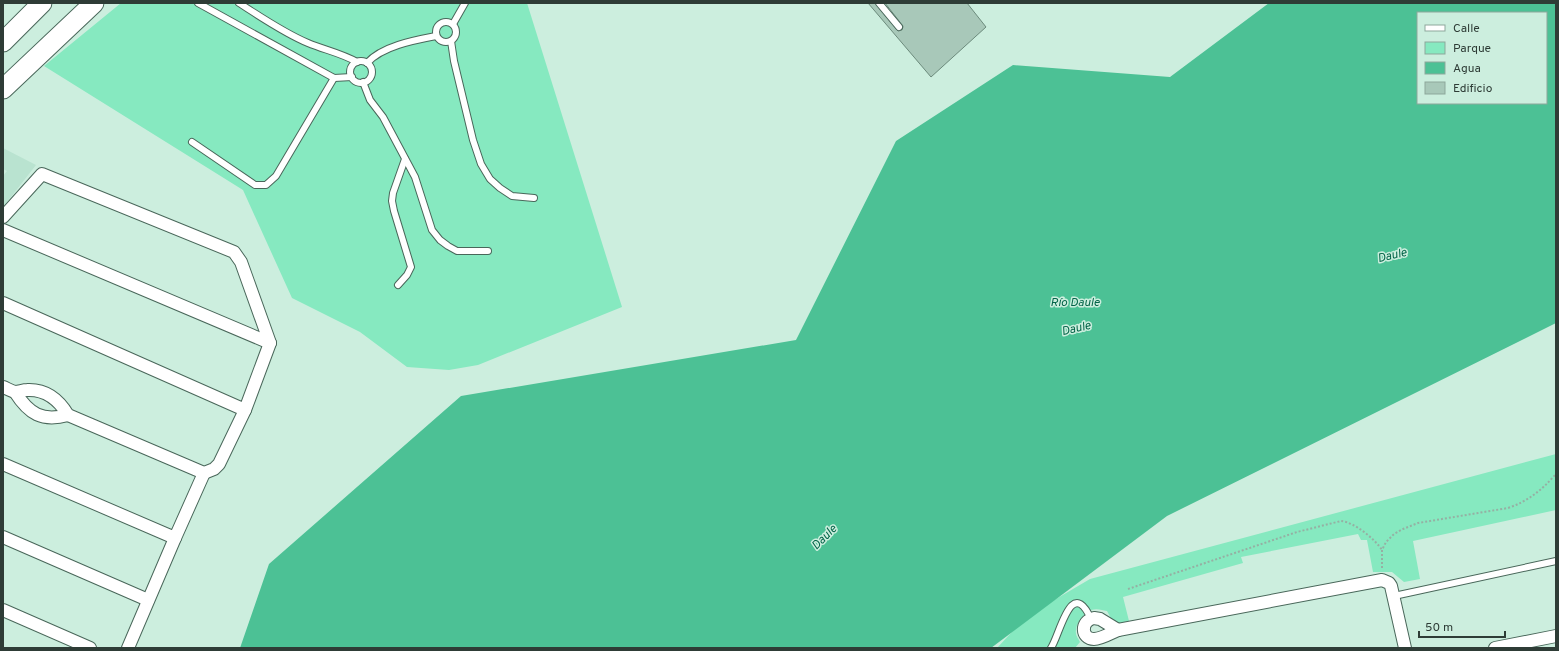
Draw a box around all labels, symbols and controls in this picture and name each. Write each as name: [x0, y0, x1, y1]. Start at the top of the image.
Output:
legend: [1417, 12, 1547, 104]
text: Calle: [1453, 21, 1480, 37]
text: Parque: [1453, 41, 1491, 57]
text: Agua: [1453, 61, 1481, 77]
text: Edificio: [1453, 81, 1493, 97]
water label: Daule: [1376, 245, 1409, 267]
water label: Río Daule: [1050, 295, 1101, 311]
water label: Daule: [1060, 318, 1093, 340]
water label: Daule: [809, 521, 841, 554]
scale bar: [1419, 613, 1505, 639]
text: 50 m: [1425, 620, 1453, 636]

